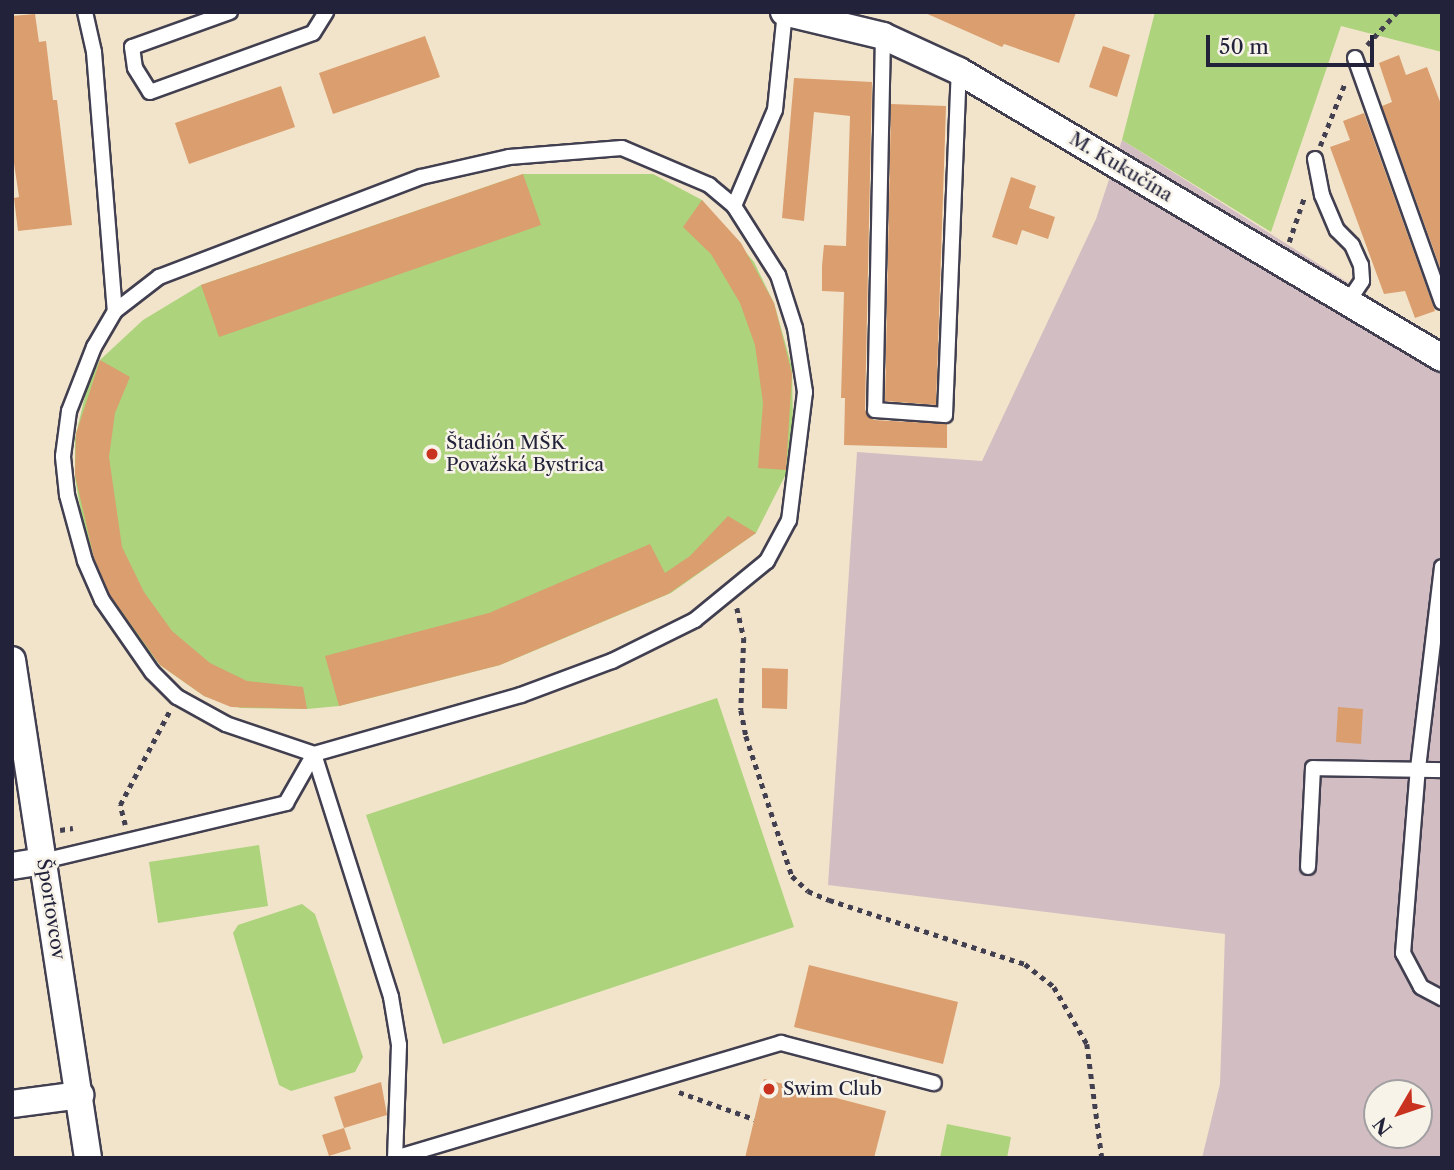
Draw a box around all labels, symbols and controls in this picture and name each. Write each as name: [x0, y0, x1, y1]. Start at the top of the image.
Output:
scale bar: [1209, 21, 1377, 65]
text: 50 m: [1219, 34, 1269, 59]
street label: M. Kukučína: [1065, 127, 1177, 207]
place label: Štadión MŠK Považská Bystrica: [446, 432, 605, 476]
marker: Štadión MŠK Považská Bystrica: [424, 446, 440, 462]
street label: Športovcov: [32, 857, 70, 961]
place label: Swim Club: [783, 1078, 882, 1100]
north arrow: [1363, 1079, 1433, 1149]
marker: Swim Club: [761, 1081, 777, 1097]
text: N: [1369, 1113, 1397, 1140]

